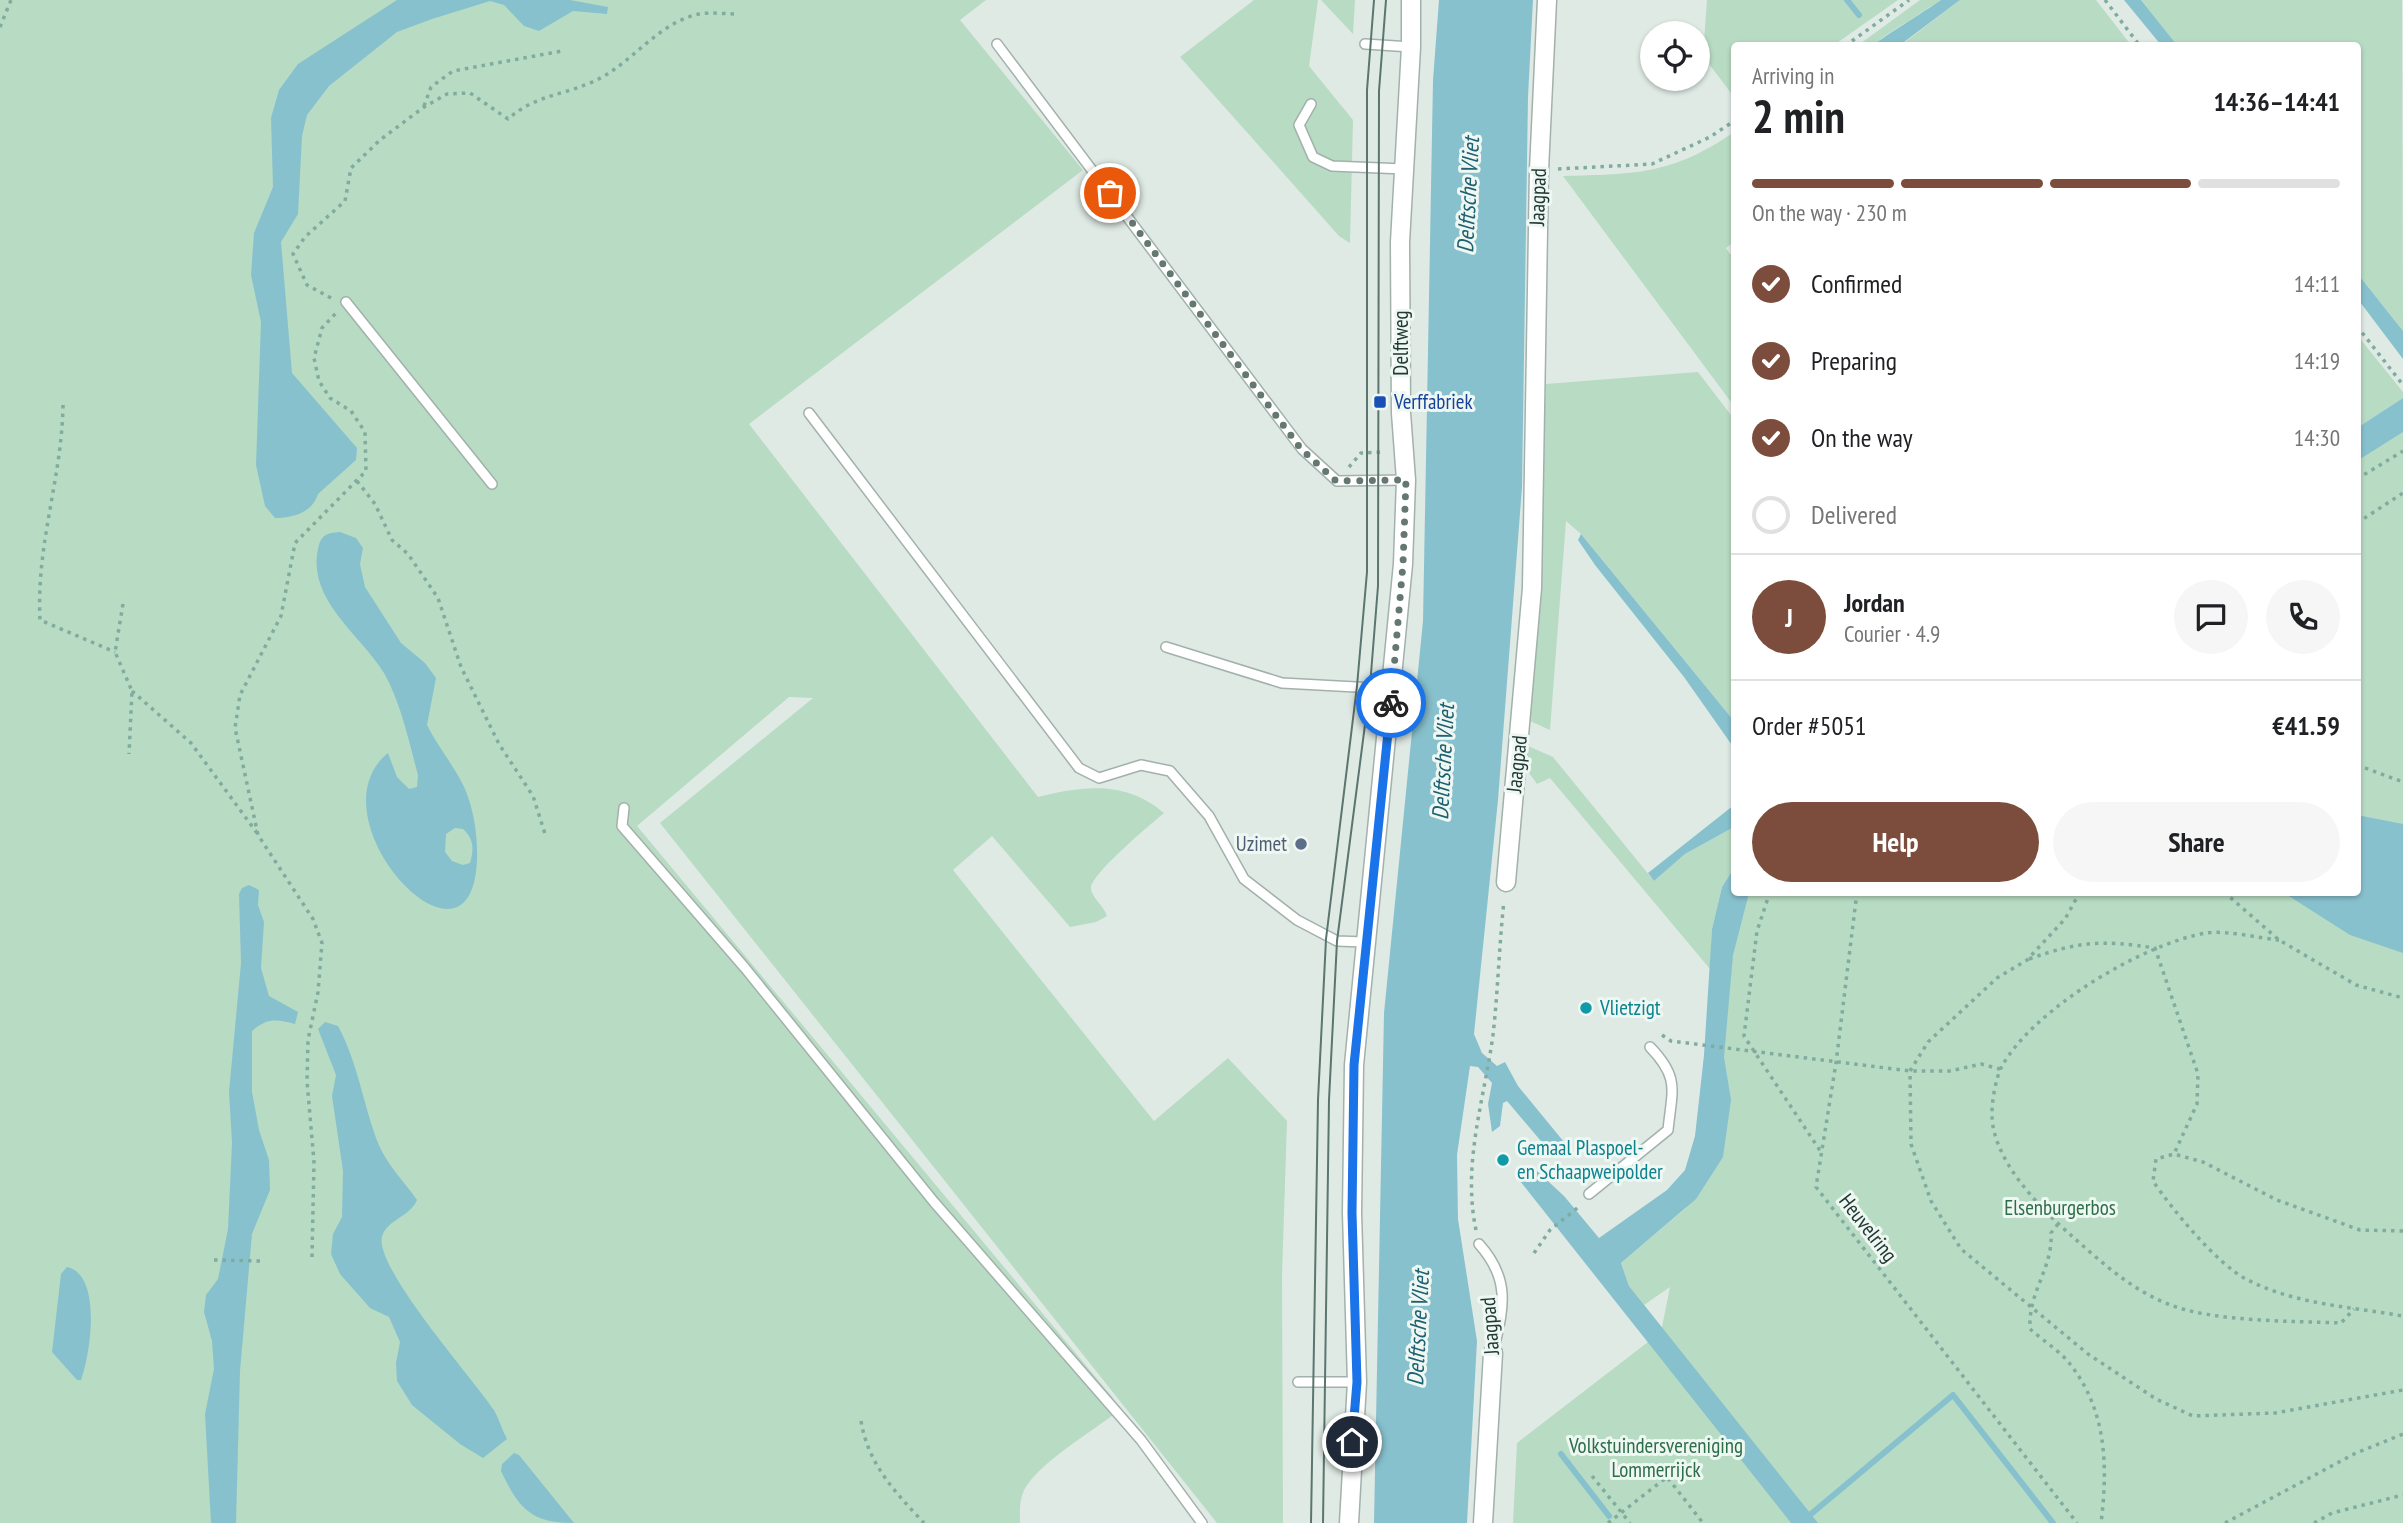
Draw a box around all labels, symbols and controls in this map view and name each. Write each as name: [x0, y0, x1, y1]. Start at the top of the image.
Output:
map controls: [1640, 21, 1710, 91]
button: locate: [1640, 21, 1710, 91]
text: Arriving in: [1752, 61, 1834, 90]
text: 14:36–14:41: [2213, 85, 2340, 118]
text: 2 min: [1752, 86, 1845, 146]
water label: Delftsche Vliet: [1450, 134, 1485, 253]
pin: [1080, 163, 1140, 223]
street label: Jaagpad: [1523, 168, 1552, 227]
icon: bag: [1091, 174, 1129, 212]
text: On the way · 230 m: [1752, 198, 1907, 227]
icon: check: [1752, 265, 1790, 303]
text: Confirmed: [1811, 267, 1902, 300]
text: 14:11: [2294, 269, 2340, 298]
street label: Delftweg: [1387, 310, 1414, 376]
icon: check: [1752, 342, 1790, 380]
text: Preparing: [1811, 344, 1897, 377]
text: 14:19: [2294, 346, 2340, 375]
place label: Verffabriek: [1393, 388, 1473, 415]
marker: Verffabriek: [1372, 394, 1388, 410]
icon: check: [1752, 419, 1790, 457]
text: On the way: [1811, 421, 1913, 454]
text: 14:30: [2294, 423, 2340, 452]
text: Delivered: [1811, 498, 1897, 531]
button: chat: [2174, 580, 2248, 654]
button: phone: [2266, 580, 2340, 654]
text: Jordan: [1844, 586, 1905, 619]
text: J: [1785, 601, 1793, 634]
text: Courier · 4.9: [1844, 619, 1940, 648]
courier: [1356, 668, 1426, 738]
icon: bike: [1372, 684, 1410, 722]
water label: Delftsche Vliet: [1425, 701, 1460, 820]
text: Order #5051: [1752, 709, 1867, 742]
text: €41.59: [2272, 709, 2340, 742]
street label: Jaagpad: [1500, 734, 1533, 795]
button: Help: [1752, 802, 2039, 882]
button: Share: [2053, 802, 2340, 882]
place label: Uzimet: [1236, 830, 1287, 857]
marker: Uzimet: [1293, 836, 1309, 852]
place label: Vlietzigt: [1599, 994, 1661, 1021]
marker: Vlietzigt: [1578, 1000, 1594, 1016]
place label: Gemaal Plaspoel- en Schaapweipolder: [1517, 1134, 1663, 1185]
marker: Gemaal Plaspoel- en Schaapweipolder: [1495, 1152, 1511, 1168]
street label: Heuvelring: [1833, 1188, 1903, 1267]
park label: Elsenburgerbos: [2004, 1194, 2116, 1221]
water label: Delftsche Vliet: [1400, 1267, 1435, 1386]
street label: Jaagpad: [1474, 1296, 1505, 1357]
pin: [1322, 1412, 1382, 1472]
icon: home: [1333, 1423, 1371, 1461]
park label: Volkstuindersvereniging Lommerrijck: [1568, 1432, 1743, 1483]

